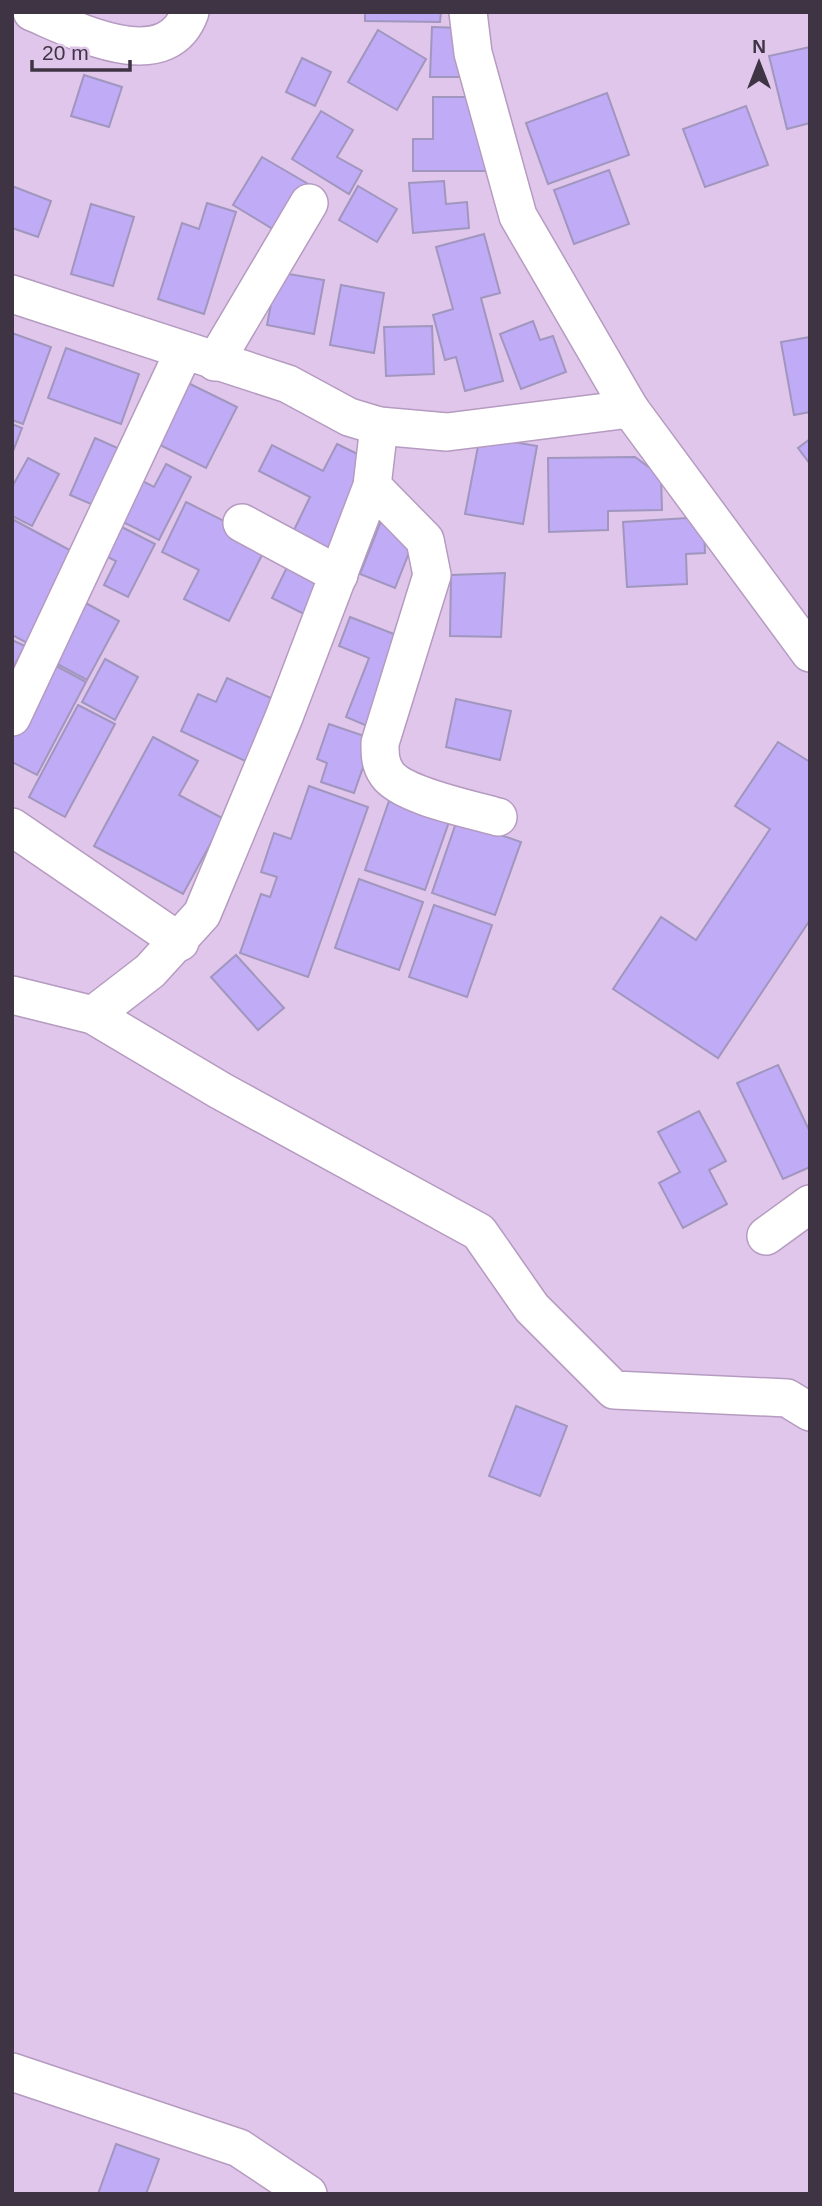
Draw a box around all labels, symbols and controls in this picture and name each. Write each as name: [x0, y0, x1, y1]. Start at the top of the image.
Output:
scale bar: [32, 28, 130, 72]
north arrow: [724, 28, 794, 98]
text: N: [752, 36, 766, 57]
text: 20 m: [42, 41, 89, 64]

